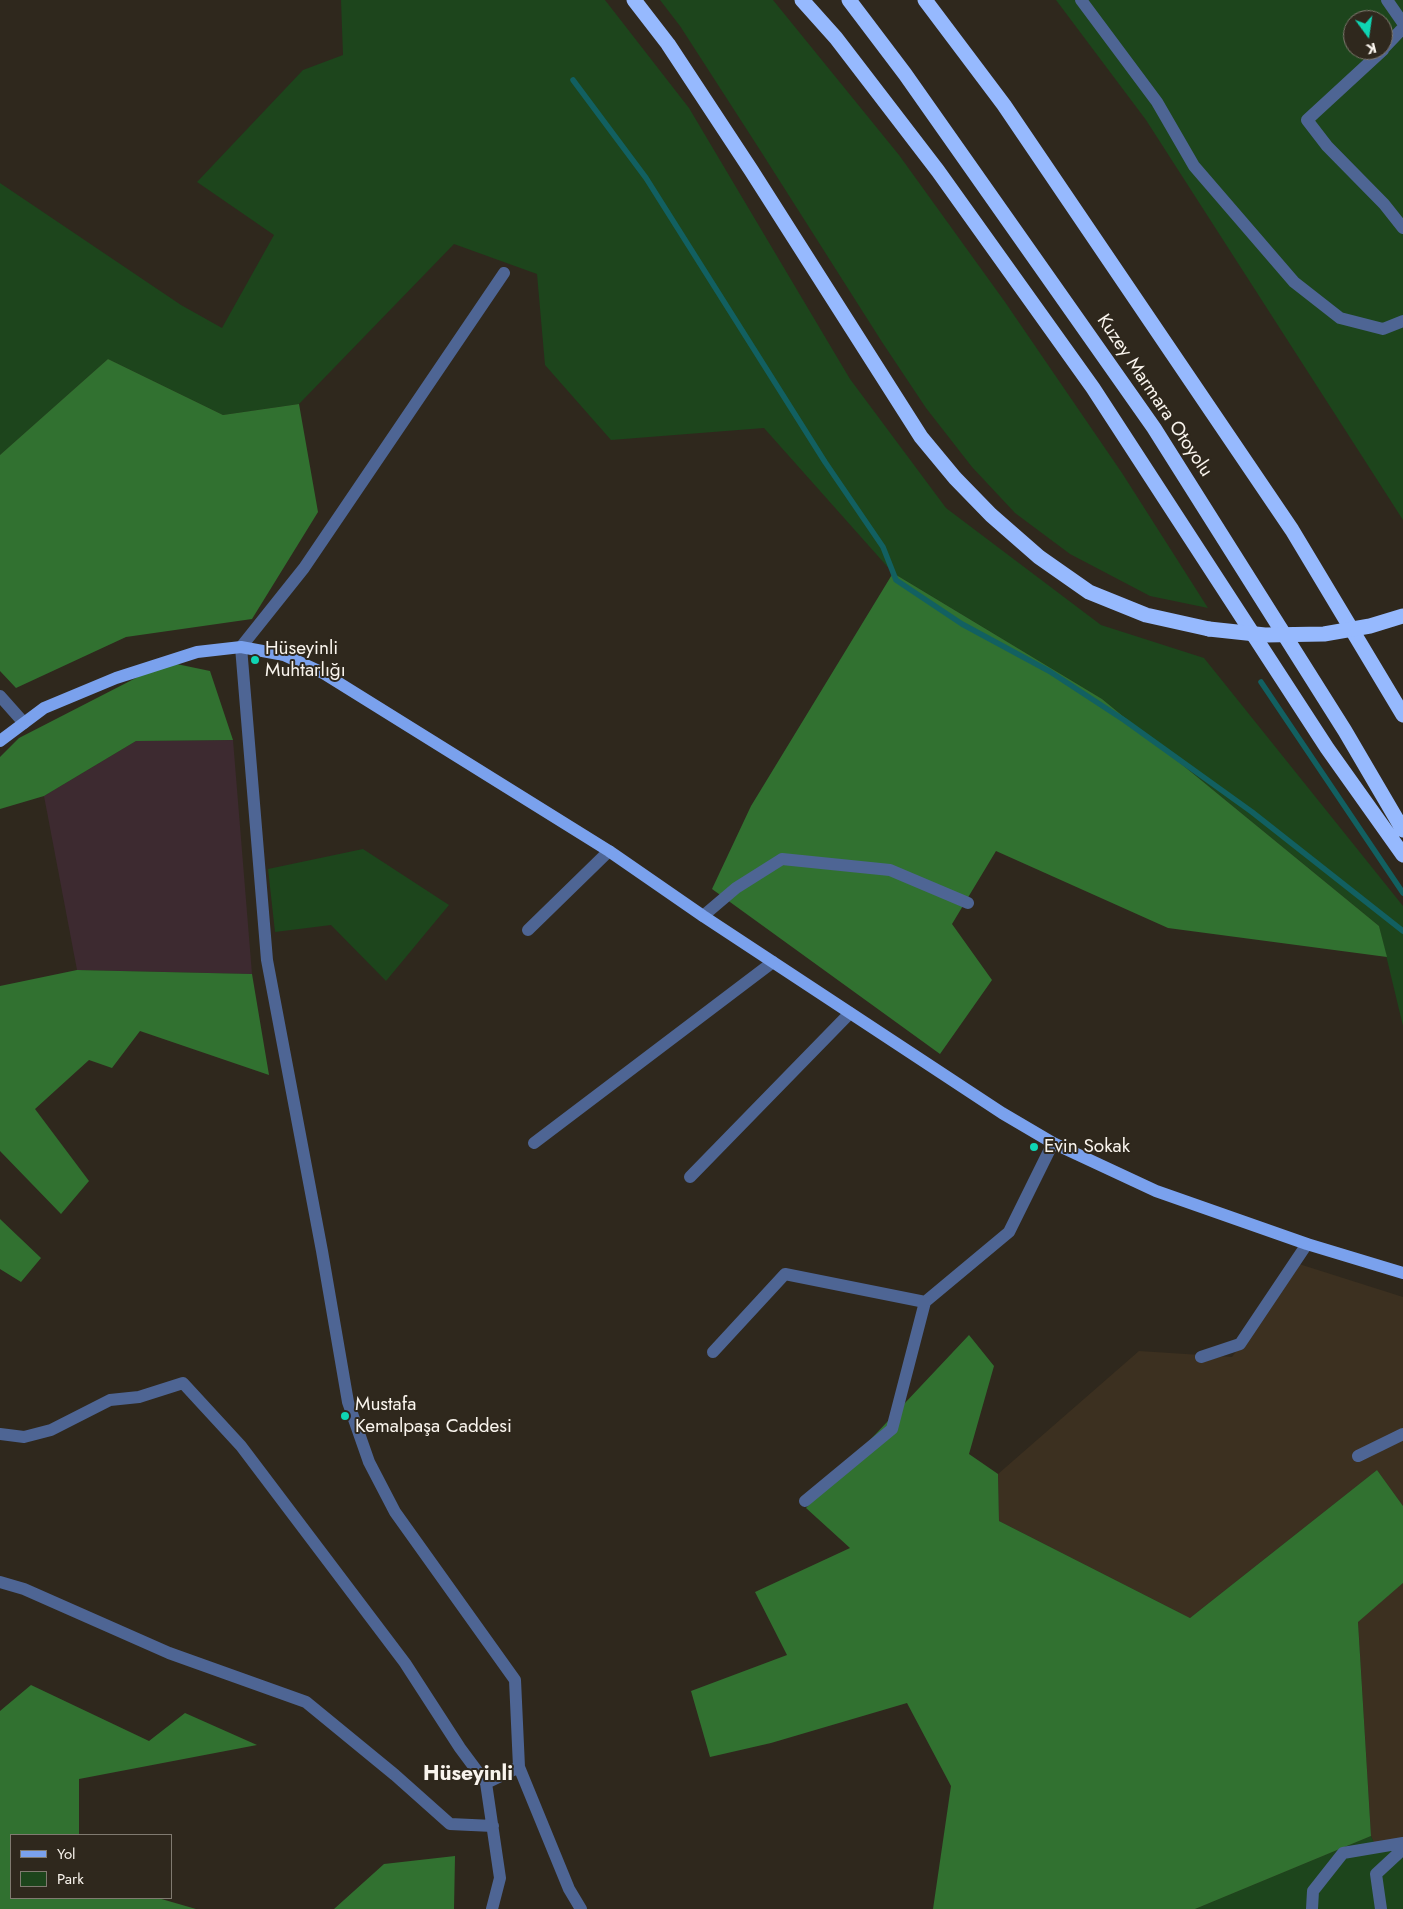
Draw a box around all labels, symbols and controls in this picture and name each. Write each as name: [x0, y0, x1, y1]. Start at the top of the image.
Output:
north arrow: [1343, 10, 1393, 60]
text: K: [1364, 38, 1379, 59]
street label: Kuzey Marmara Otoyolu: [1091, 310, 1217, 482]
place label: Hüseyinli Muhtarlığı: [265, 638, 346, 682]
marker: Hüseyinli Muhtarlığı: [249, 654, 261, 666]
place label: Evin Sokak: [1044, 1136, 1130, 1158]
marker: Evin Sokak: [1028, 1141, 1040, 1153]
place label: Mustafa Kemalpaşa Caddesi: [355, 1394, 512, 1438]
marker: Mustafa Kemalpaşa Caddesi: [339, 1410, 351, 1422]
district label: Hüseyinli: [423, 1762, 513, 1788]
legend: [10, 1834, 172, 1899]
text: Yol: [57, 1843, 76, 1865]
text: Park: [57, 1868, 84, 1890]

